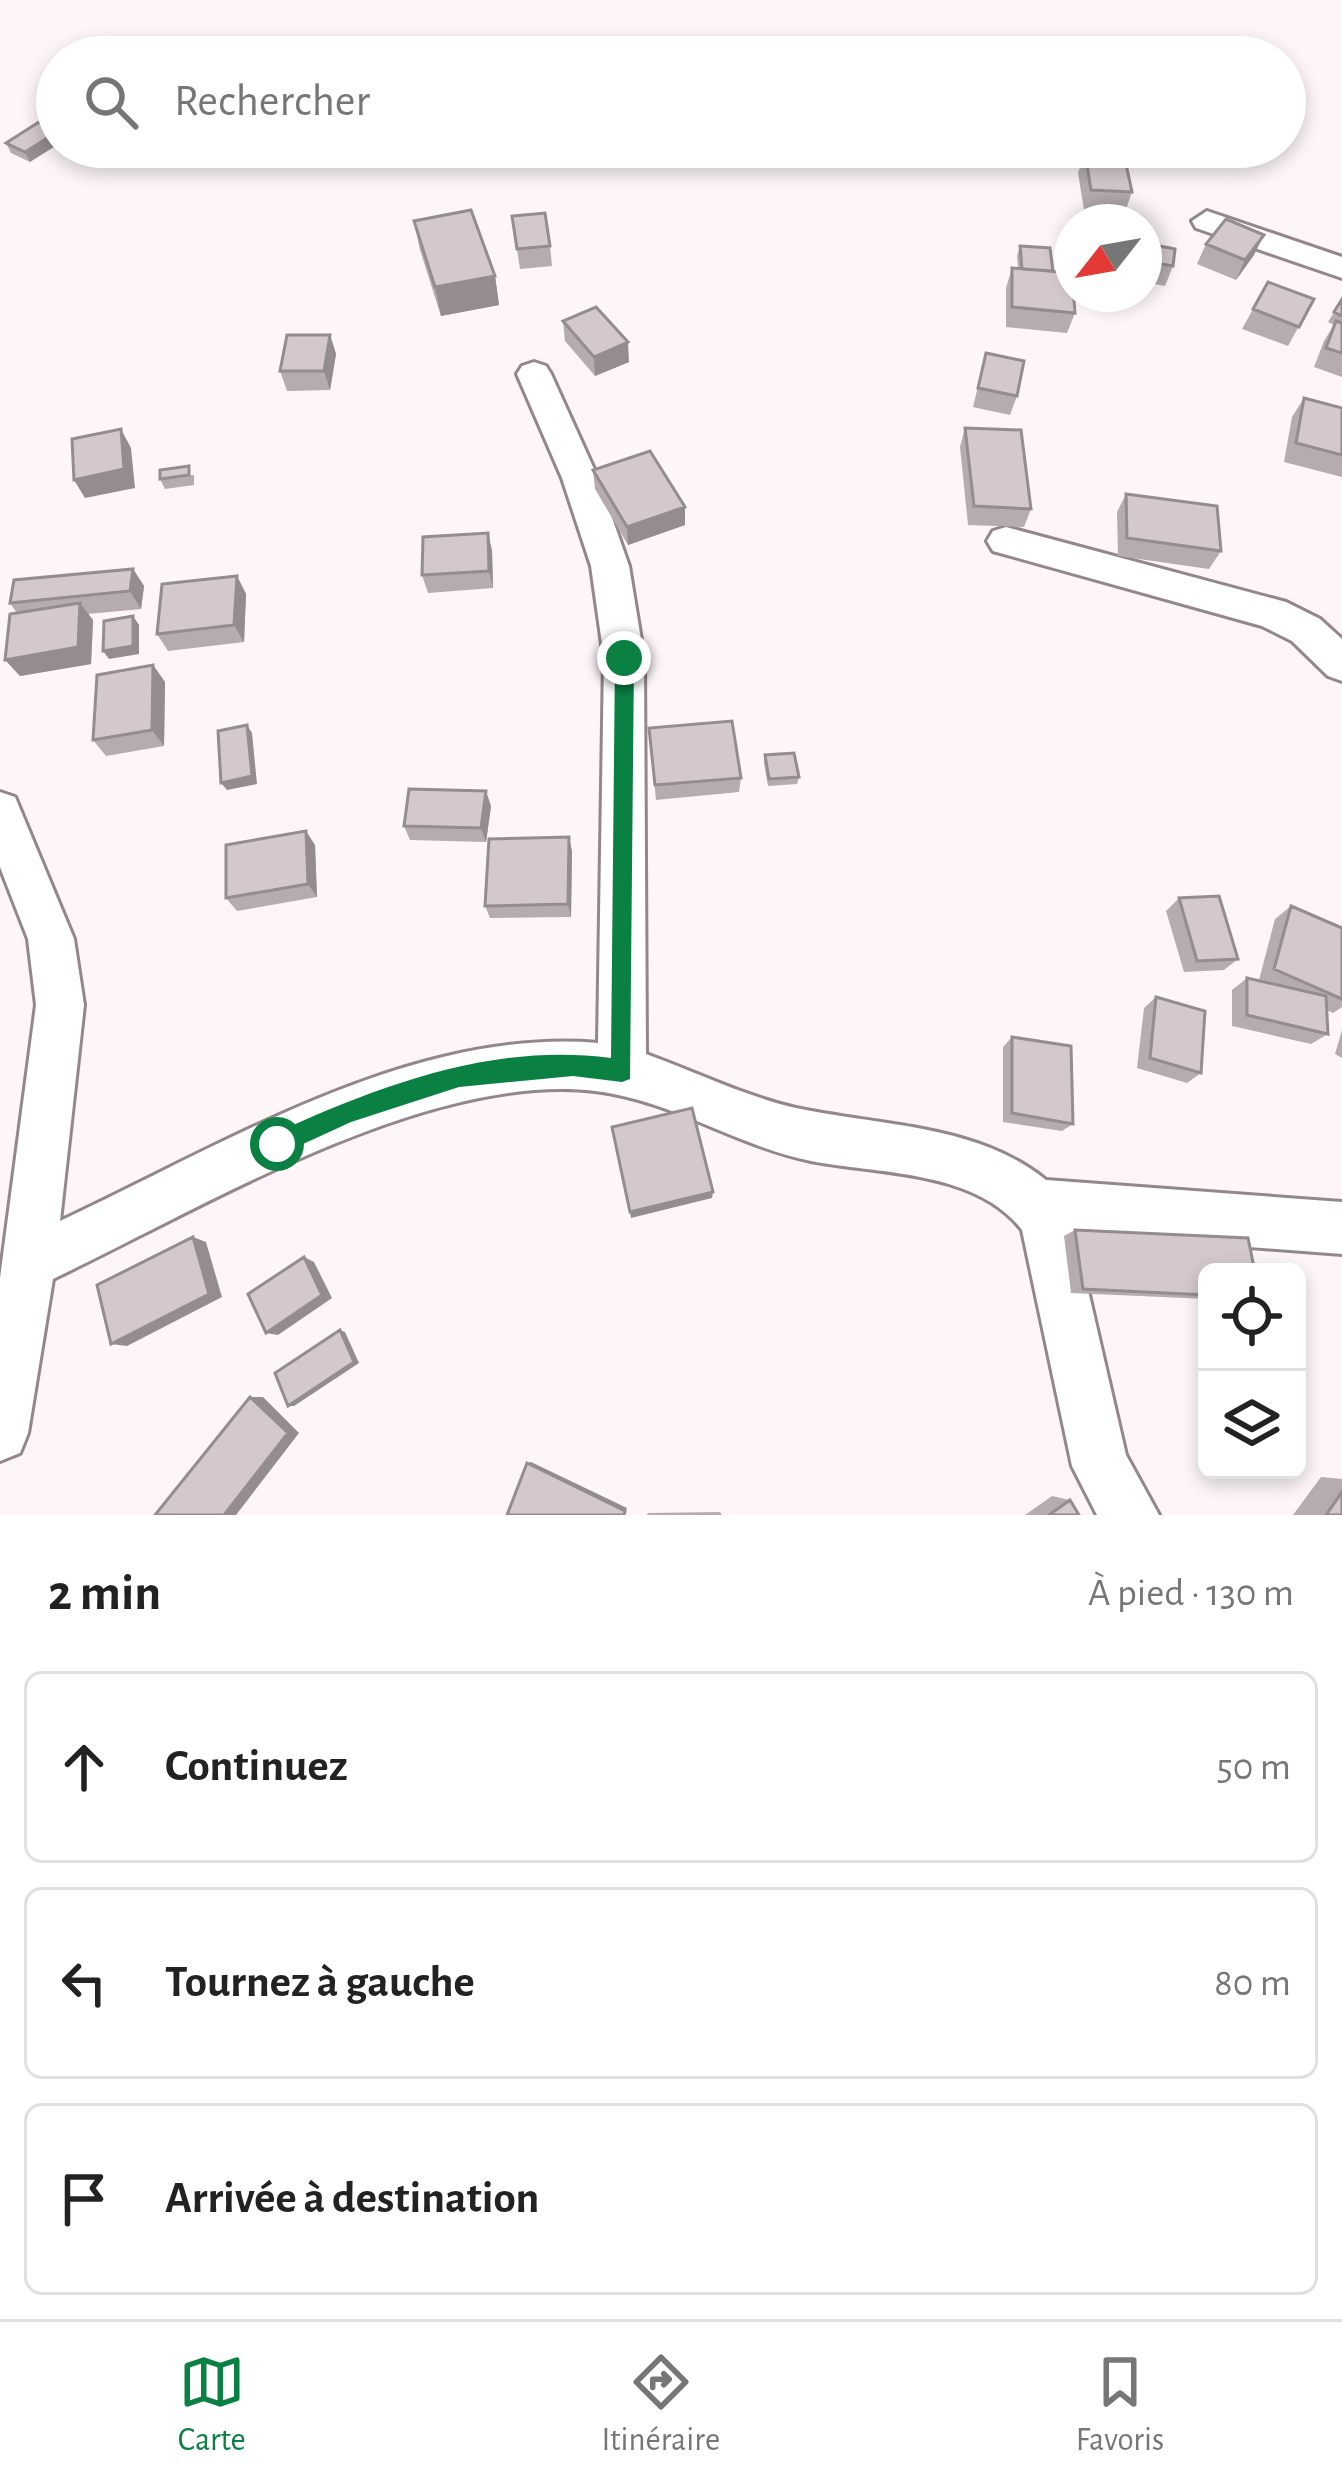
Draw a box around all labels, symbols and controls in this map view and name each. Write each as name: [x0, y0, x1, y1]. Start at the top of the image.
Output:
search box: [36, 36, 1306, 168]
icon: search: [78, 69, 144, 135]
text: Rechercher: [174, 79, 370, 124]
north arrow: [1054, 204, 1162, 312]
route end: [597, 631, 651, 685]
route start: [250, 1117, 304, 1171]
map controls: [1198, 1263, 1306, 1479]
button: locate: [1198, 1263, 1306, 1371]
button: layers: [1198, 1371, 1306, 1479]
text: 2 min: [48, 1568, 161, 1619]
text: À pied · 130 m: [1088, 1574, 1294, 1613]
icon: ahead: [51, 1734, 117, 1800]
text: Continuez: [165, 1744, 348, 1789]
text: 50 m: [1216, 1748, 1291, 1787]
icon: left: [51, 1950, 117, 2016]
text: Tournez à gauche: [165, 1960, 475, 2005]
text: 80 m: [1214, 1964, 1291, 2003]
icon: arrive: [51, 2166, 117, 2232]
text: Arrivée à destination: [165, 2176, 539, 2221]
tab: Carte: [178, 2349, 246, 2461]
tab: Itinéraire: [601, 2349, 720, 2461]
tab: Favoris: [1076, 2349, 1164, 2461]

